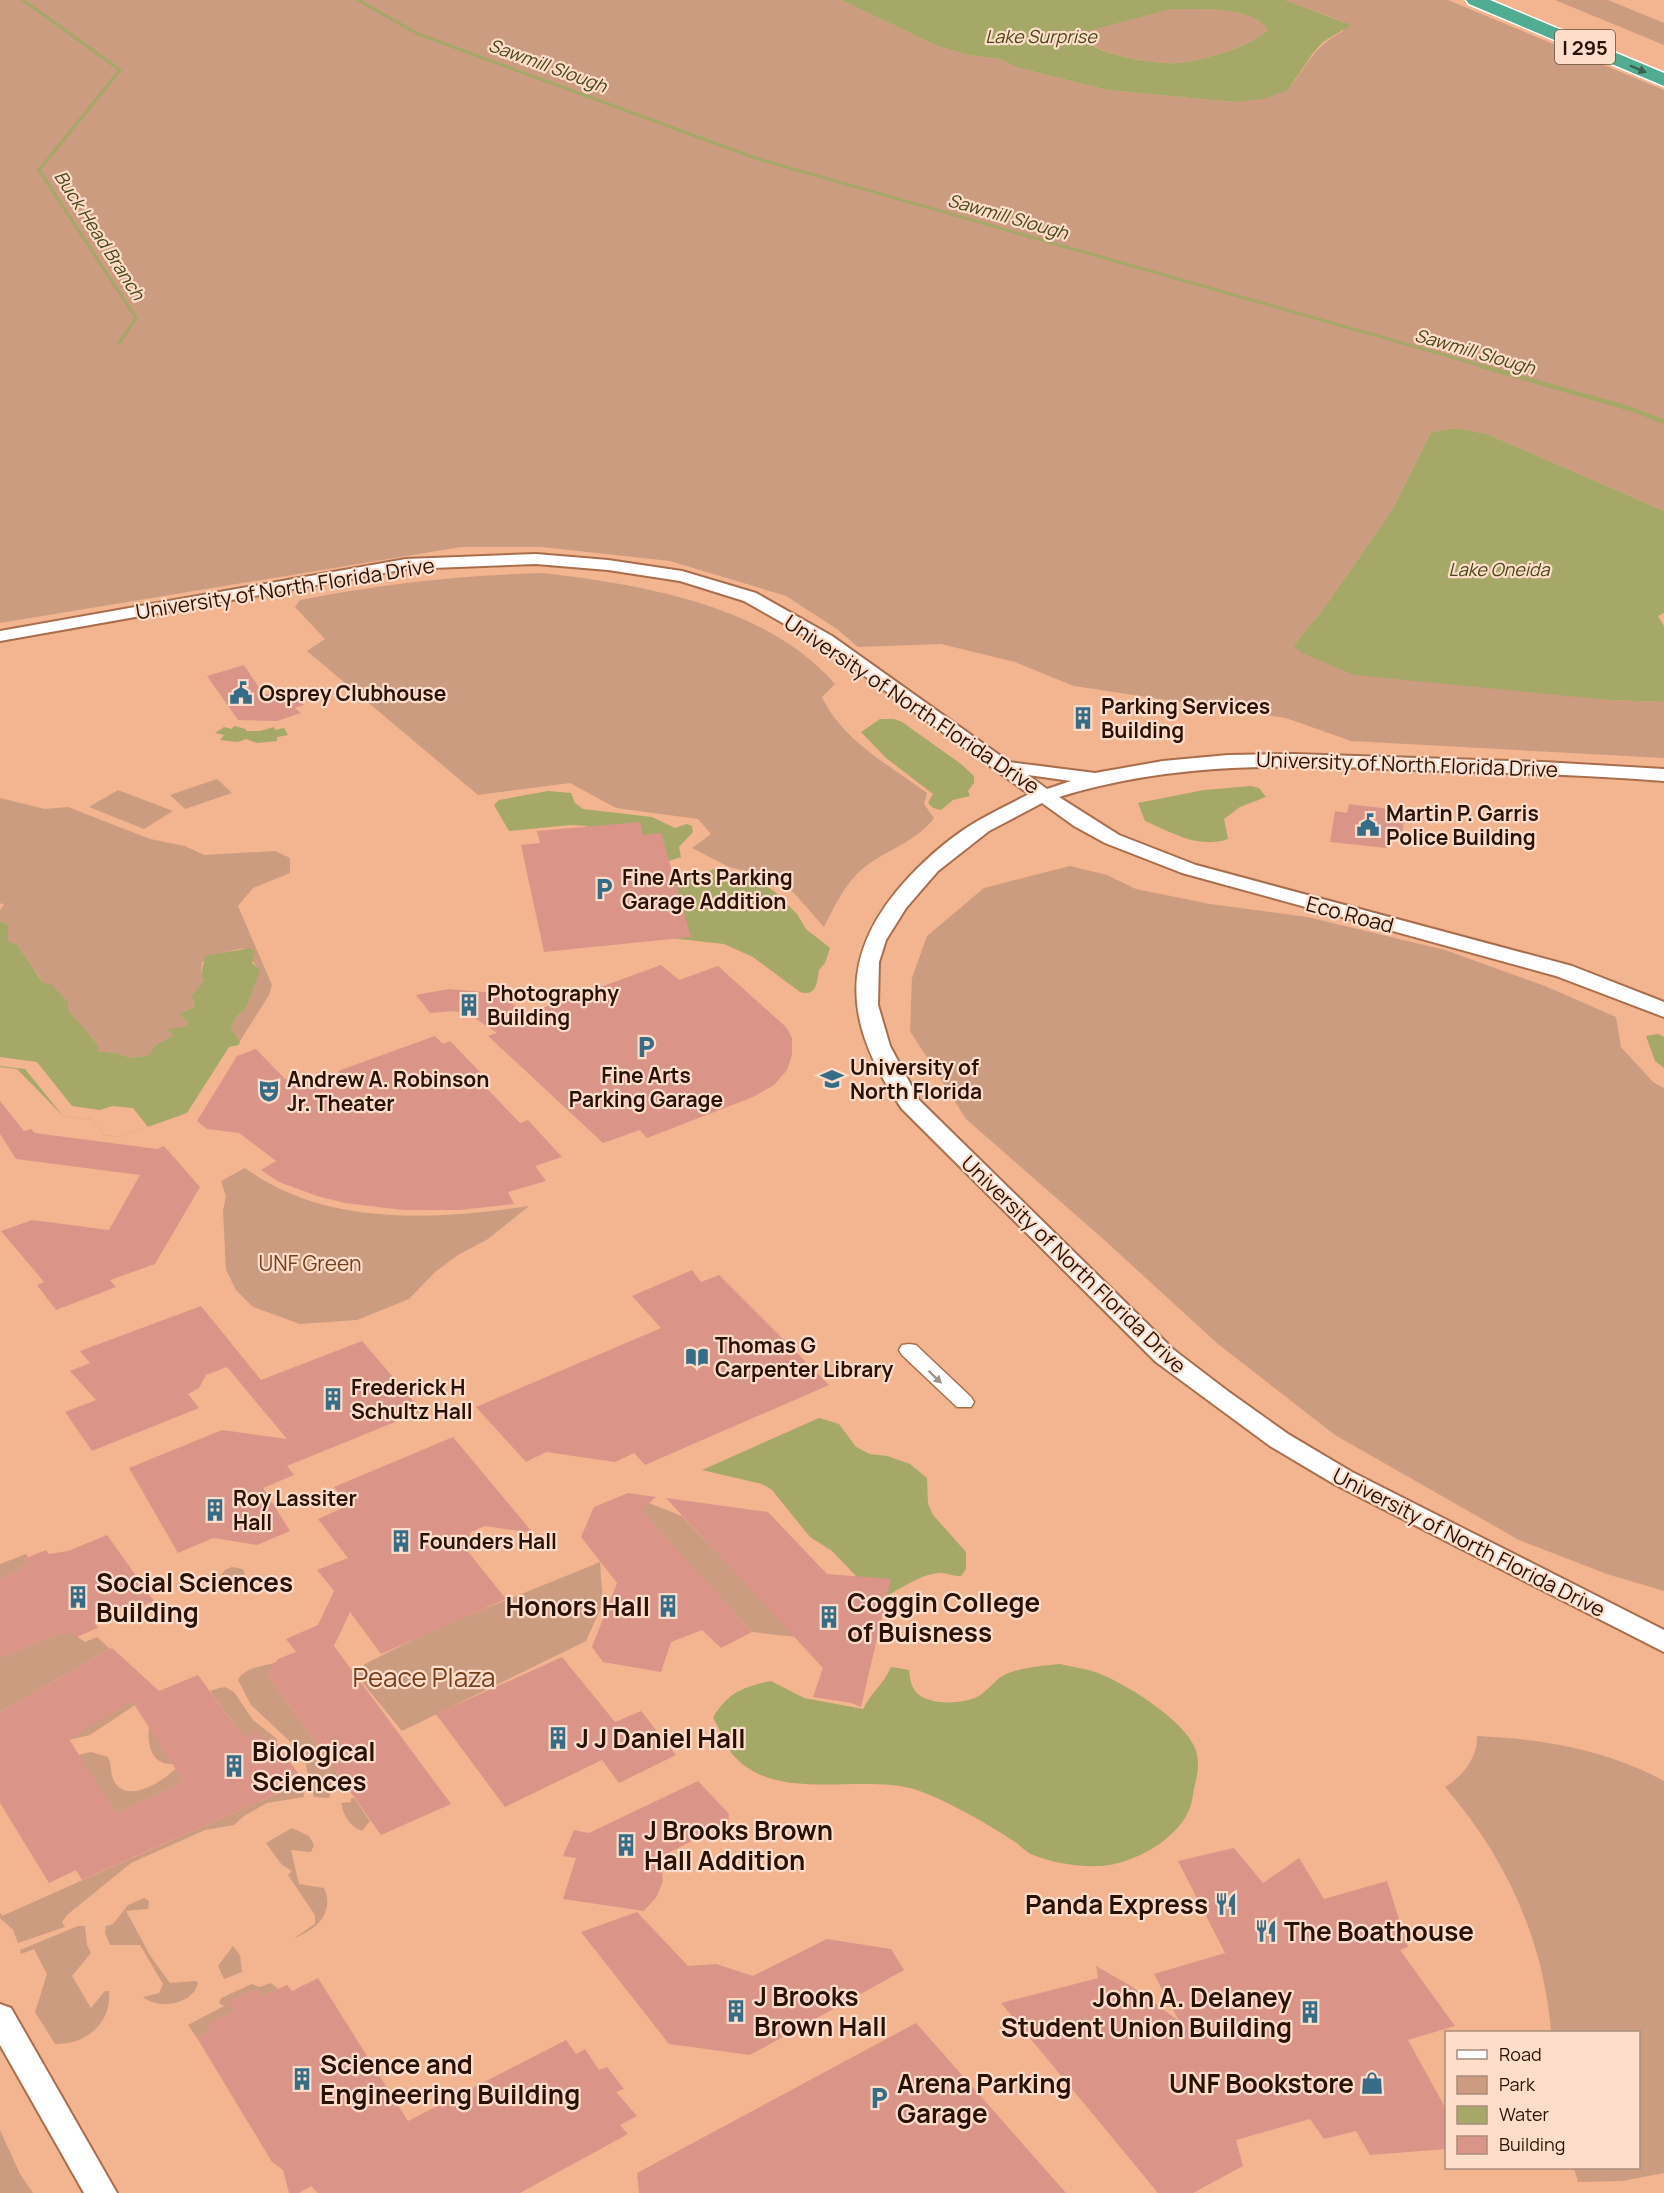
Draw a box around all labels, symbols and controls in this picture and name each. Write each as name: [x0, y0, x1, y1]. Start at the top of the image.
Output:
water label: Lake Surprise: [985, 24, 1098, 48]
road number: I 295: [1555, 30, 1615, 64]
water label: Sawmill Slough: [486, 33, 612, 98]
one-way arrow: [1629, 65, 1647, 74]
water label: Buck Head Branch: [49, 166, 152, 305]
water label: Sawmill Slough: [945, 187, 1072, 245]
water label: Sawmill Slough: [1412, 322, 1539, 380]
street label: University of North Florida Drive: [133, 551, 437, 625]
water label: Lake Oneida: [1448, 557, 1551, 581]
street label: University of North Florida Drive: [779, 608, 1045, 800]
place label: Osprey Clubhouse: [259, 679, 446, 707]
public building icon: Osprey Clubhouse: [228, 680, 254, 706]
place label: Parking Services Building: [1101, 692, 1270, 744]
building icon: Parking Services Building: [1070, 705, 1096, 731]
street label: University of North Florida Drive: [1255, 745, 1559, 783]
place label: Martin P. Garris Police Building: [1386, 799, 1539, 851]
public building icon: Martin P. Garris Police Building: [1355, 812, 1381, 838]
place label: Fine Arts Parking Garage Addition: [622, 863, 793, 915]
parking icon: Fine Arts Parking Garage Addition: [591, 876, 617, 902]
street label: Eco Road: [1303, 889, 1397, 939]
place label: Photography Building: [487, 979, 619, 1031]
building icon: Photography Building: [456, 992, 482, 1018]
parking icon: Fine Arts Parking Garage: [633, 1034, 659, 1060]
place label: University of North Florida: [850, 1053, 982, 1105]
place label: Fine Arts Parking Garage: [569, 1061, 723, 1113]
place label: Andrew A. Robinson Jr. Theater: [287, 1065, 489, 1117]
school or university icon: University of North Florida: [819, 1066, 845, 1092]
theatre icon: Andrew A. Robinson Jr. Theater: [256, 1078, 282, 1104]
street label: University of North Florida Drive: [956, 1149, 1192, 1379]
park label: UNF Green: [259, 1249, 361, 1277]
place label: Thomas G Carpenter Library: [715, 1331, 893, 1383]
library icon: Thomas G Carpenter Library: [684, 1344, 710, 1370]
one-way arrow: [928, 1370, 943, 1384]
place label: Frederick H Schultz Hall: [351, 1373, 473, 1425]
building icon: Frederick H Schultz Hall: [320, 1386, 346, 1412]
street label: University of North Florida Drive: [1328, 1461, 1610, 1623]
place label: Roy Lassiter Hall: [233, 1484, 357, 1536]
building icon: Roy Lassiter Hall: [202, 1497, 228, 1523]
place label: Founders Hall: [419, 1527, 557, 1555]
building icon: Founders Hall: [388, 1528, 414, 1554]
place label: Social Sciences Building: [96, 1564, 293, 1630]
building icon: Social Sciences Building: [65, 1584, 91, 1610]
place label: Coggin College of Buisness: [847, 1584, 1040, 1650]
place label: Honors Hall: [506, 1588, 650, 1624]
building icon: Honors Hall: [655, 1593, 681, 1619]
building icon: Coggin College of Buisness: [816, 1604, 842, 1630]
park label: Peace Plaza: [352, 1659, 496, 1695]
place label: J J Daniel Hall: [576, 1720, 746, 1756]
building icon: J J Daniel Hall: [545, 1725, 571, 1751]
place label: Biological Sciences: [252, 1733, 375, 1799]
building icon: Biological Sciences: [221, 1753, 247, 1779]
place label: J Brooks Brown Hall Addition: [644, 1812, 833, 1878]
building icon: J Brooks Brown Hall Addition: [613, 1832, 639, 1858]
place label: Panda Express: [1025, 1886, 1208, 1922]
restaurant icon: Panda Express: [1213, 1891, 1239, 1917]
place label: The Boathouse: [1284, 1913, 1474, 1949]
restaurant icon: The Boathouse: [1253, 1918, 1279, 1944]
place label: J Brooks Brown Hall: [754, 1978, 887, 2044]
place label: John A. Delaney Student Union Building: [1001, 1979, 1292, 2045]
building icon: J Brooks Brown Hall: [723, 1998, 749, 2024]
building icon: John A. Delaney Student Union Building: [1297, 1999, 1323, 2025]
legend: [1445, 2031, 1640, 2169]
text: Road: [1499, 2042, 1542, 2066]
place label: Science and Engineering Building: [320, 2046, 580, 2112]
place label: Arena Parking Garage: [897, 2065, 1071, 2131]
place label: UNF Bookstore: [1169, 2065, 1354, 2101]
building icon: Science and Engineering Building: [289, 2066, 315, 2092]
shop icon: UNF Bookstore: [1359, 2070, 1385, 2096]
text: Park: [1499, 2072, 1536, 2096]
parking icon: Arena Parking Garage: [866, 2085, 892, 2111]
text: Water: [1499, 2102, 1549, 2126]
text: Building: [1499, 2132, 1565, 2156]

